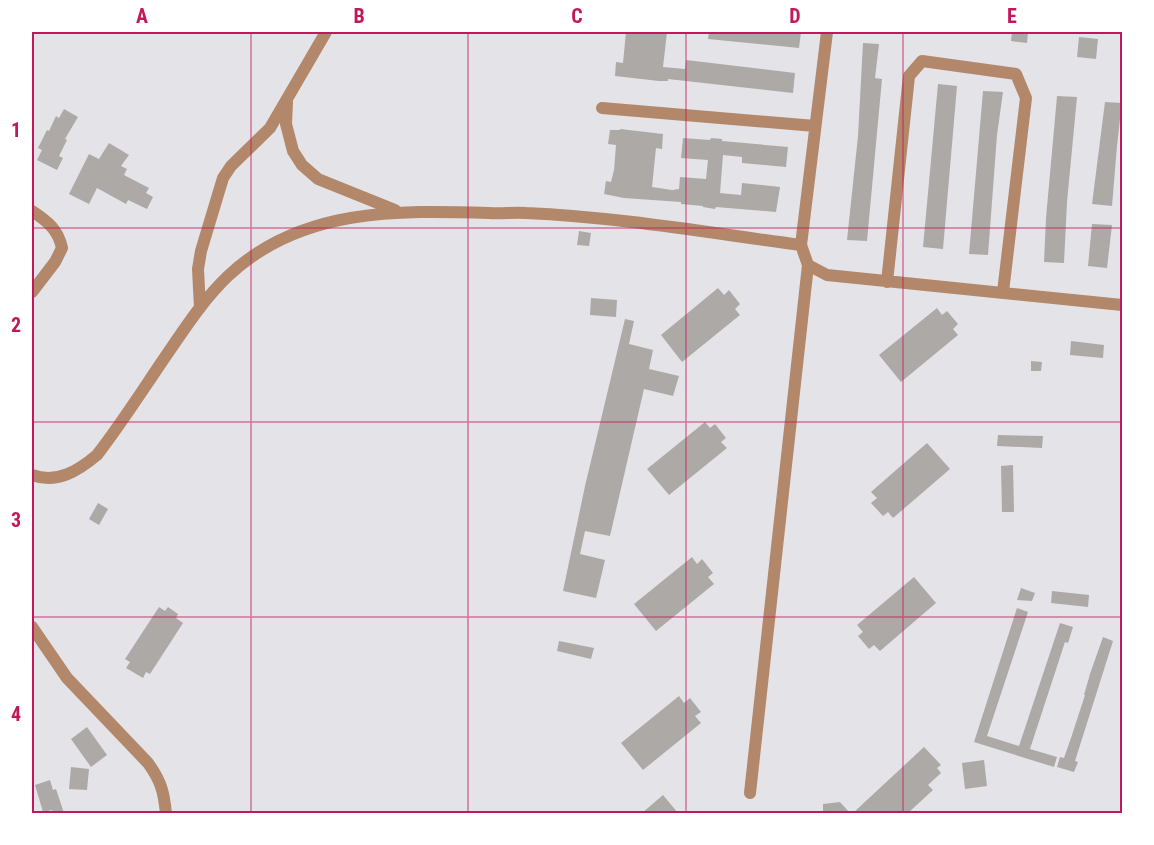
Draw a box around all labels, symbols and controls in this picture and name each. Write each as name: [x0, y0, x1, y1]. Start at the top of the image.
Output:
text: A: [136, 4, 148, 28]
text: B: [353, 4, 365, 28]
text: C: [571, 4, 583, 28]
text: D: [789, 4, 801, 28]
text: E: [1007, 4, 1017, 28]
text: 1: [11, 118, 21, 142]
text: 2: [11, 313, 21, 337]
text: 3: [11, 508, 21, 532]
text: 4: [11, 702, 21, 726]

